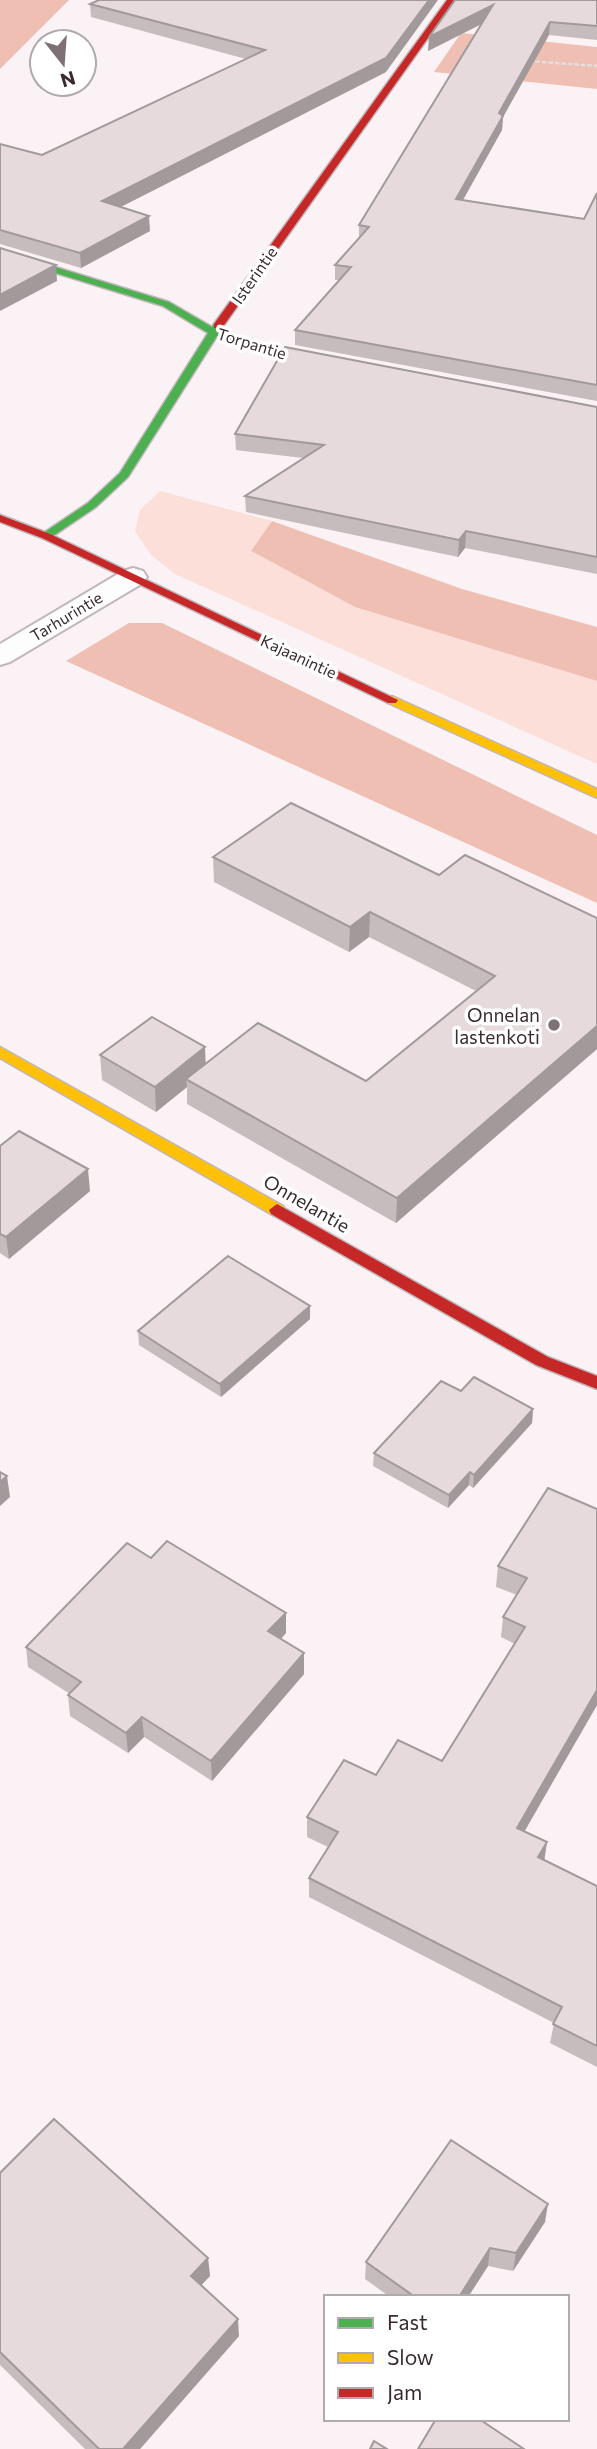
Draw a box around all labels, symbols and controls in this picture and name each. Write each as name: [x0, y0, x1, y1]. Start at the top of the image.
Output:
north arrow: [28, 28, 98, 98]
text: N: [58, 67, 78, 93]
street label: Isterintie: [227, 243, 281, 307]
street label: Torpantie: [215, 324, 289, 362]
street label: Tarhurintie: [27, 587, 105, 645]
street label: Kajaanintie: [258, 630, 340, 682]
place label: Onnelan lastenkoti: [454, 1003, 540, 1048]
marker: Onnelan lastenkoti: [546, 1017, 562, 1033]
street label: Onnelantie: [260, 1169, 354, 1237]
legend: [324, 2295, 569, 2421]
text: Fast: [387, 2309, 428, 2334]
text: Slow: [387, 2344, 434, 2369]
text: Jam: [387, 2379, 422, 2404]

